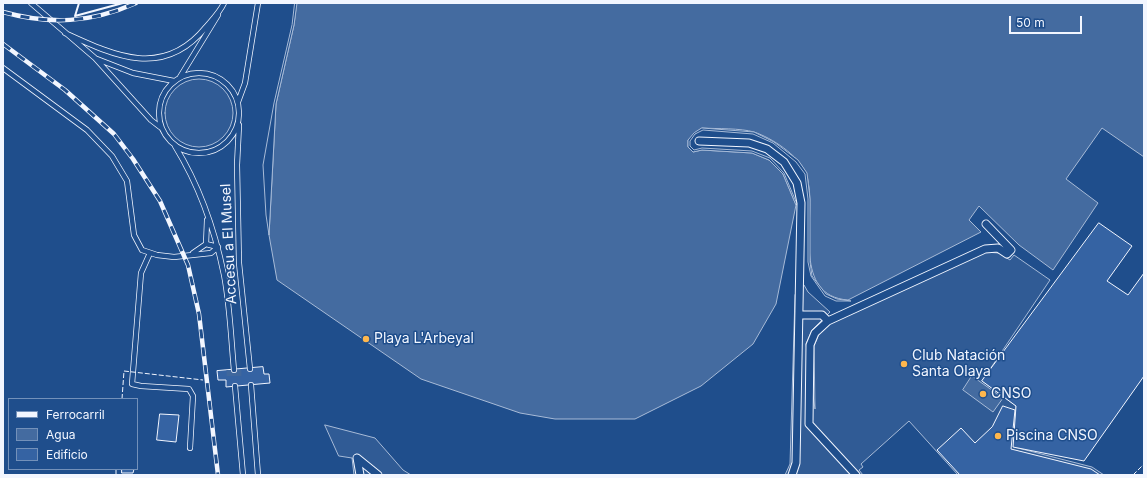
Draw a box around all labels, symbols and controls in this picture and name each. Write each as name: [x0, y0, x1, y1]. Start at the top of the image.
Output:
scale bar: [1011, 8, 1084, 34]
text: 50 m: [1016, 15, 1045, 30]
street label: Accesu a El Musel: [217, 183, 241, 305]
place label: Playa L'Arbeyal: [374, 331, 474, 347]
marker: Playa L'Arbeyal: [361, 334, 371, 344]
place label: Club Natación Santa Olaya: [912, 348, 1005, 380]
marker: Club Natación Santa Olaya: [899, 359, 909, 369]
place label: CNSO: [991, 386, 1031, 402]
marker: CNSO: [978, 389, 988, 399]
legend: [8, 398, 138, 470]
text: Ferrocarril: [46, 407, 105, 422]
text: Agua: [46, 427, 75, 442]
place label: Piscina CNSO: [1006, 428, 1098, 444]
marker: Piscina CNSO: [993, 431, 1003, 441]
text: Edificio: [46, 447, 88, 462]

